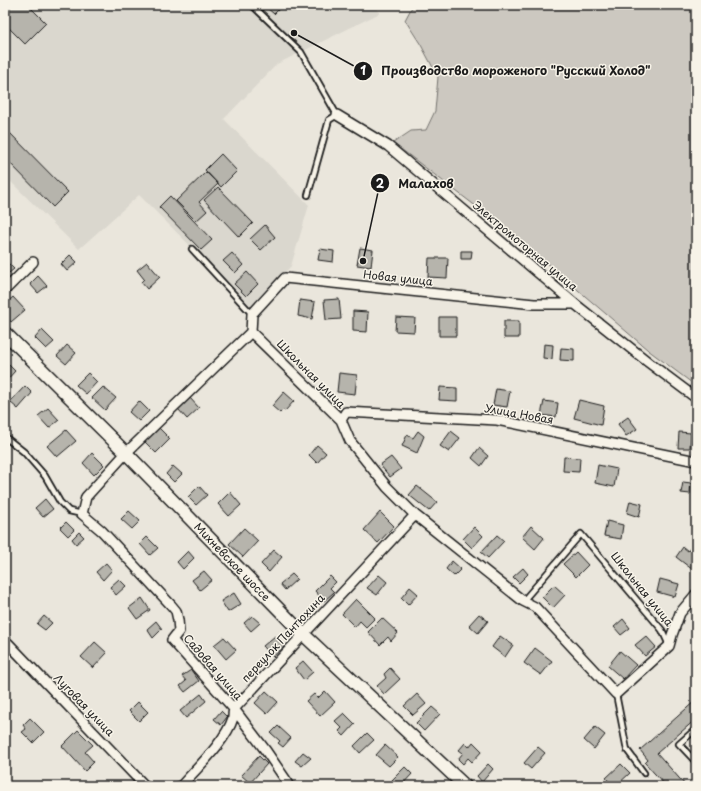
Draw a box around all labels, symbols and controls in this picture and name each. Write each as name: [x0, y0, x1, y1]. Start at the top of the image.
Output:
callout: Производство мороженого "Русский Холод": [353, 59, 659, 83]
text: 1: [360, 61, 366, 79]
text: Производство мороженого "Русский Холод": [381, 61, 651, 79]
callout: Малахов: [370, 171, 462, 195]
text: 2: [376, 174, 385, 192]
text: Малахов: [398, 174, 454, 192]
street label: Электромоторная улица: [469, 196, 582, 295]
street label: Новая улица: [362, 265, 434, 290]
street label: Школьная улица: [273, 335, 350, 412]
street label: Улица Новая: [483, 399, 555, 428]
street label: Михневское шоссе: [190, 519, 275, 605]
street label: Школьная улица: [607, 548, 678, 630]
street label: переулок Пантюхина: [237, 589, 328, 686]
street label: Садовая улица: [180, 630, 247, 704]
street label: Луговая улица: [50, 670, 119, 740]

